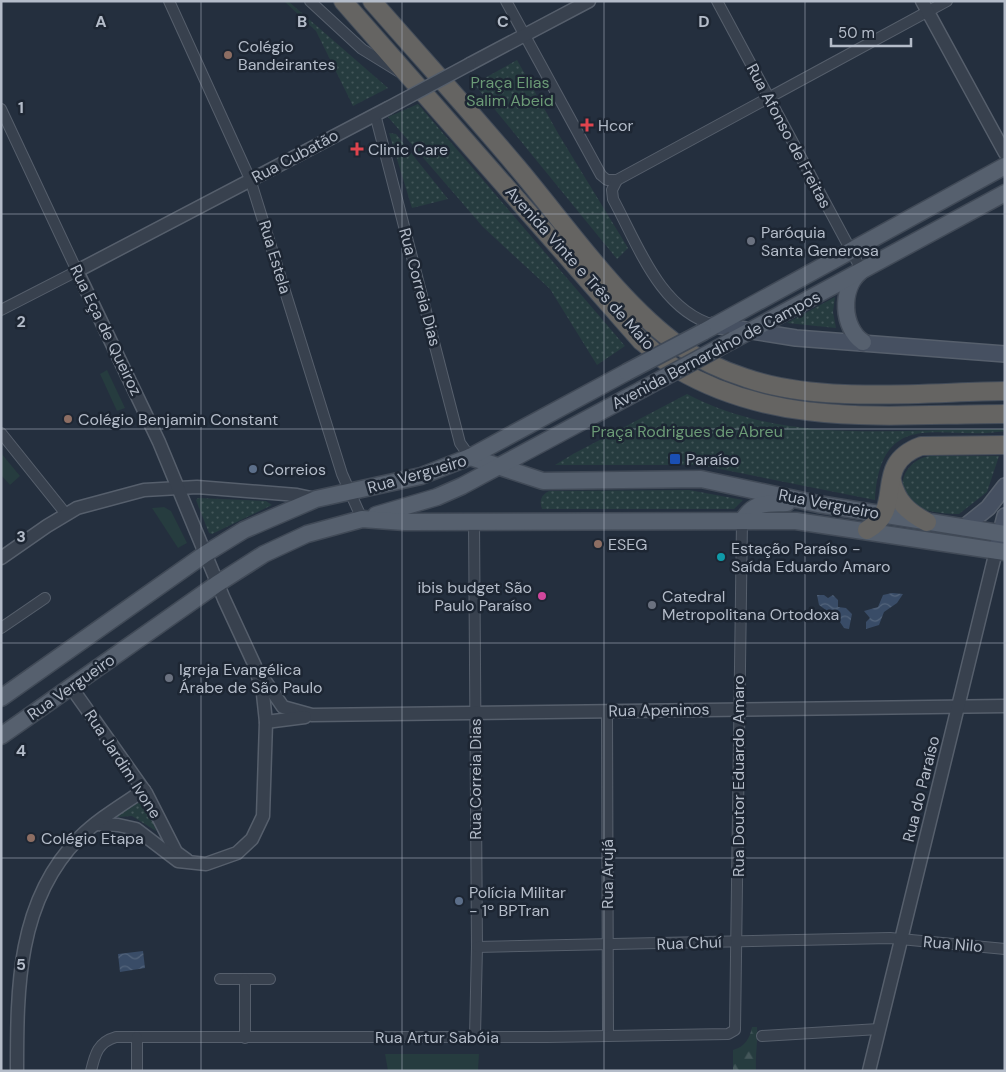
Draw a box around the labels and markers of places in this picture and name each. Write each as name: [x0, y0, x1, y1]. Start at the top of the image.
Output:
place label: Colégio Bandeirantes: [238, 36, 335, 75]
marker: Colégio Bandeirantes: [222, 49, 234, 61]
place label: Hcor: [598, 115, 634, 136]
marker: Hcor: [580, 118, 594, 132]
place label: Clinic Care: [368, 139, 448, 160]
marker: Clinic Care: [350, 142, 364, 156]
place label: Paróquia Santa Generosa: [761, 222, 879, 261]
marker: Paróquia Santa Generosa: [745, 235, 757, 247]
place label: Colégio Benjamin Constant: [78, 409, 278, 430]
marker: Colégio Benjamin Constant: [62, 413, 74, 425]
place label: Paraíso: [686, 449, 739, 470]
marker: Paraíso: [668, 452, 682, 466]
place label: Correios: [263, 459, 326, 480]
marker: Correios: [247, 463, 259, 475]
place label: ESEG: [608, 534, 648, 555]
marker: ESEG: [592, 538, 604, 550]
place label: Estação Paraíso - Saída Eduardo Amaro: [731, 538, 891, 577]
marker: Estação Paraíso - Saída Eduardo Amaro: [715, 551, 727, 563]
place label: ibis budget São Paulo Paraíso: [417, 577, 532, 616]
place label: Catedral Metropolitana Ortodoxa: [662, 586, 839, 625]
marker: ibis budget São Paulo Paraíso: [536, 590, 548, 602]
marker: Catedral Metropolitana Ortodoxa: [646, 599, 658, 611]
place label: Igreja Evangélica Árabe de São Paulo: [179, 659, 323, 698]
marker: Igreja Evangélica Árabe de São Paulo: [163, 672, 175, 684]
place label: Colégio Etapa: [41, 828, 144, 849]
marker: Colégio Etapa: [25, 832, 37, 844]
place label: Polícia Militar - 1º BPTran: [469, 882, 566, 921]
marker: Polícia Militar - 1º BPTran: [453, 895, 465, 907]

